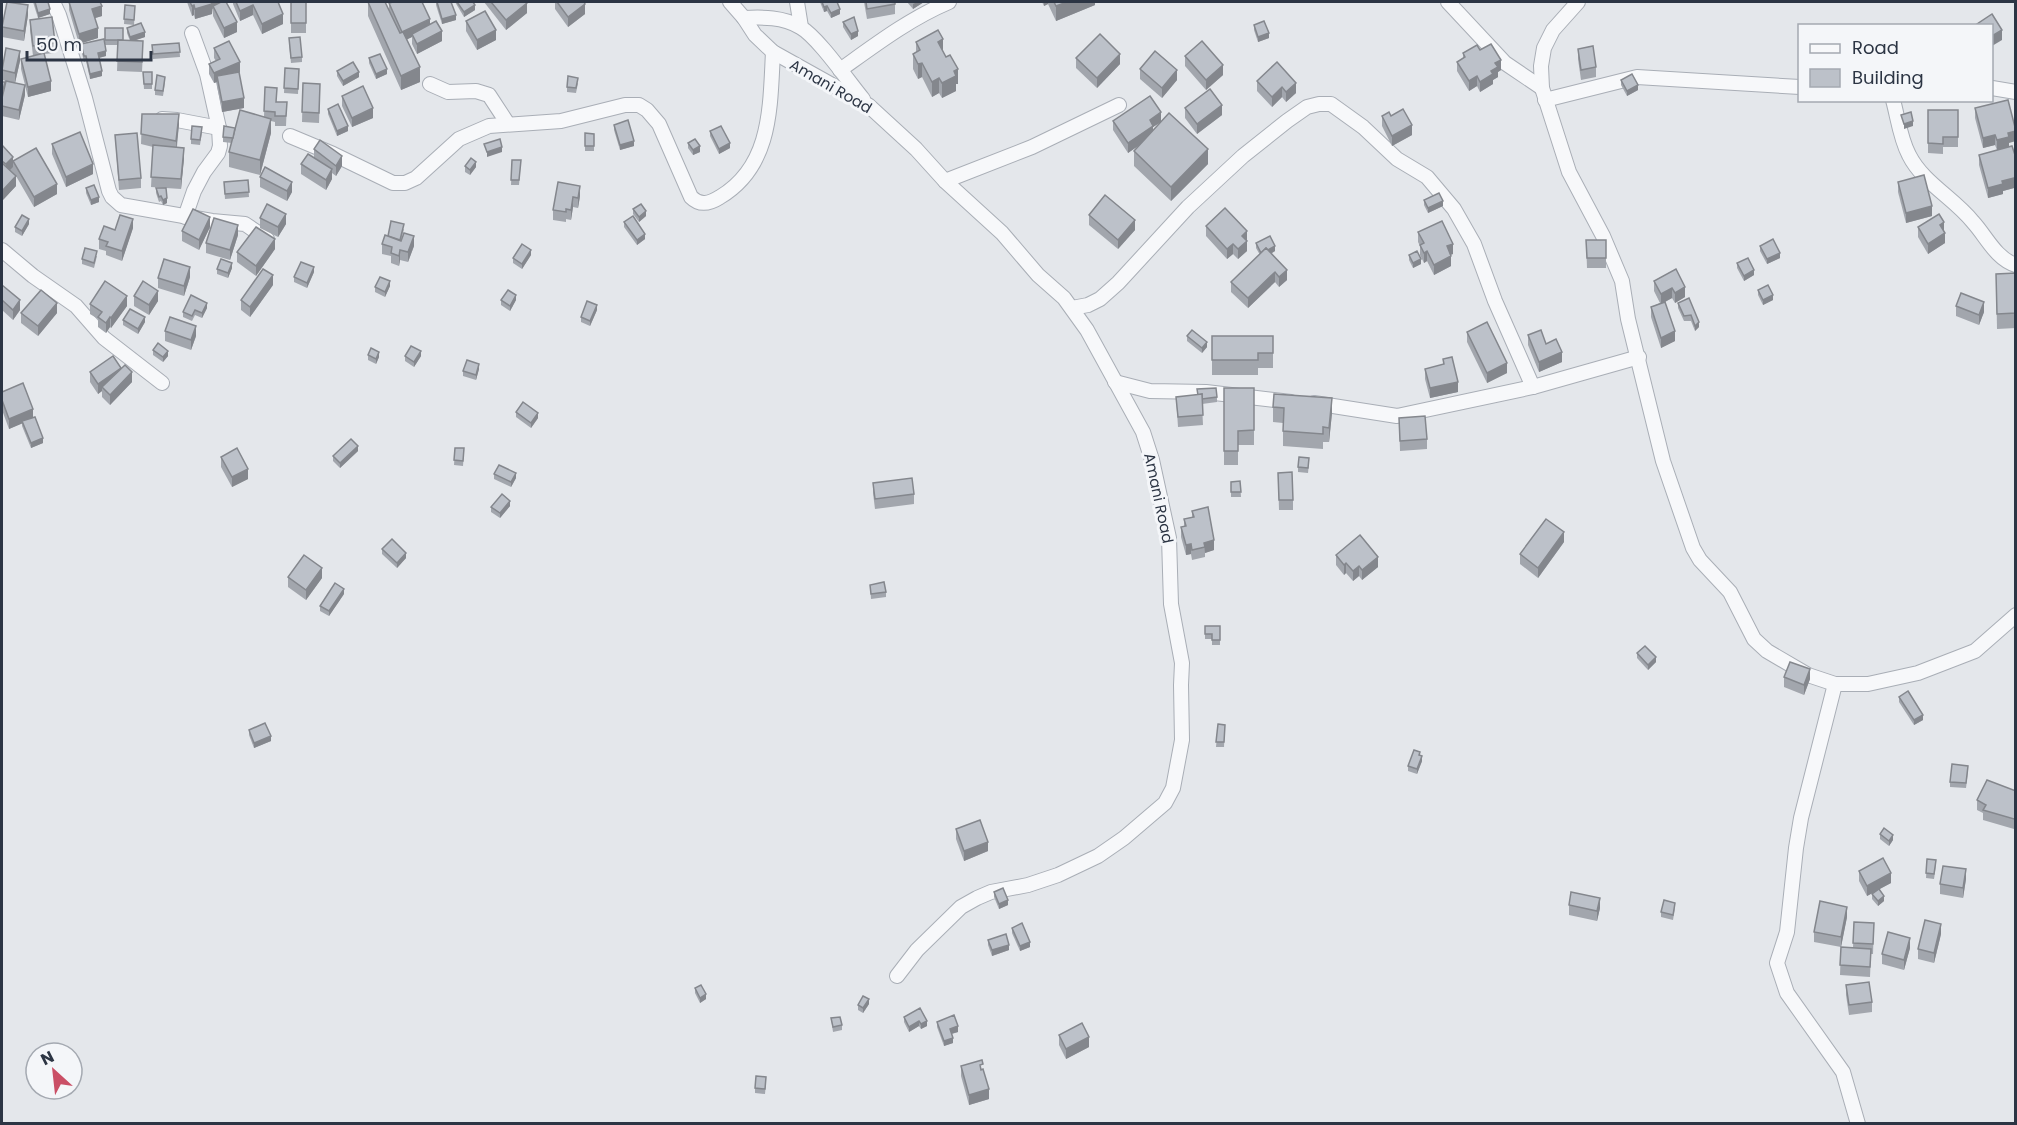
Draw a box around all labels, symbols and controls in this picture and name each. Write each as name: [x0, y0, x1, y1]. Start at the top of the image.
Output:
scale bar: [27, 24, 152, 62]
legend: [1798, 24, 1993, 102]
text: 50 m: [36, 32, 82, 57]
text: Road: [1852, 35, 1899, 60]
street label: Amani Road: [786, 54, 876, 118]
text: Building: [1852, 65, 1924, 90]
street label: Amani Road: [1139, 451, 1179, 545]
north arrow: [24, 1041, 84, 1101]
text: N: [37, 1045, 58, 1071]

